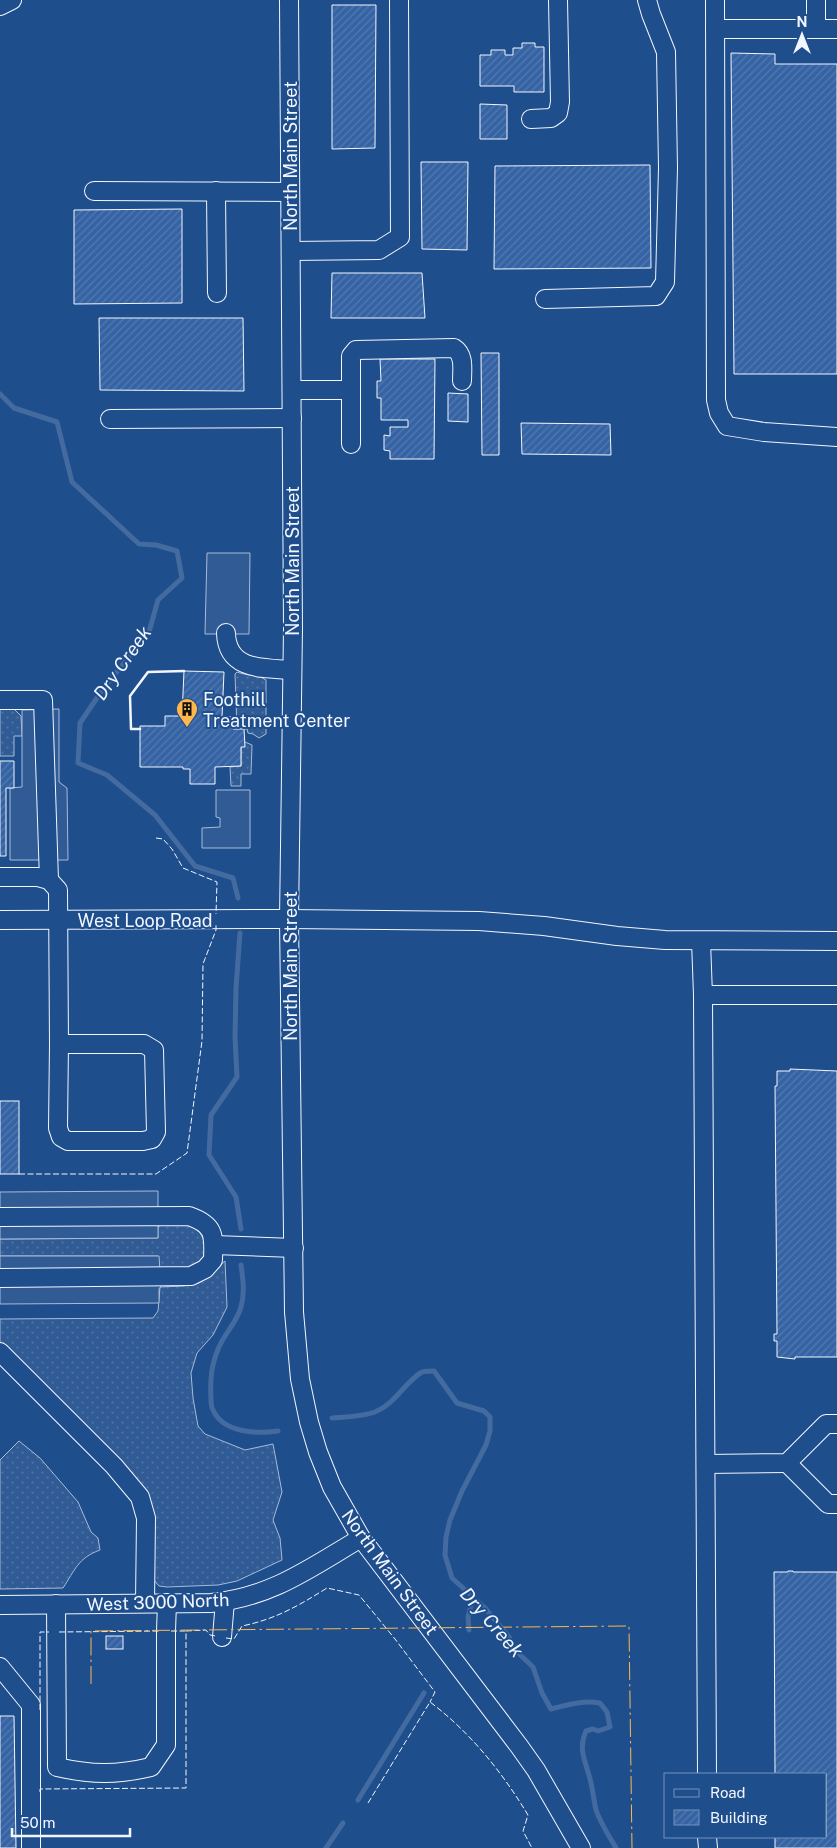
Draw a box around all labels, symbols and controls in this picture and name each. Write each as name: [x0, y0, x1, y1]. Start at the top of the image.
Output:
north arrow: [777, 10, 827, 60]
text: N: [797, 14, 807, 30]
street label: North Main Street: [280, 81, 301, 231]
street label: North Main Street: [282, 486, 303, 636]
water label: Dry Creek: [89, 621, 156, 704]
place label: Foothill Treatment Center: [203, 689, 350, 731]
building icon: Foothill Treatment Center: [175, 697, 199, 728]
street label: North Main Street: [280, 891, 301, 1041]
street label: West Loop Road: [78, 910, 212, 931]
street label: North Main Street: [337, 1505, 443, 1639]
water label: Dry Creek: [456, 1583, 529, 1662]
street label: West 3000 North: [86, 1589, 230, 1615]
legend: [664, 1773, 827, 1838]
text: Road: [710, 1784, 746, 1801]
scale bar: [12, 1806, 130, 1838]
text: Building: [710, 1809, 768, 1826]
text: 50 m: [20, 1814, 55, 1831]

